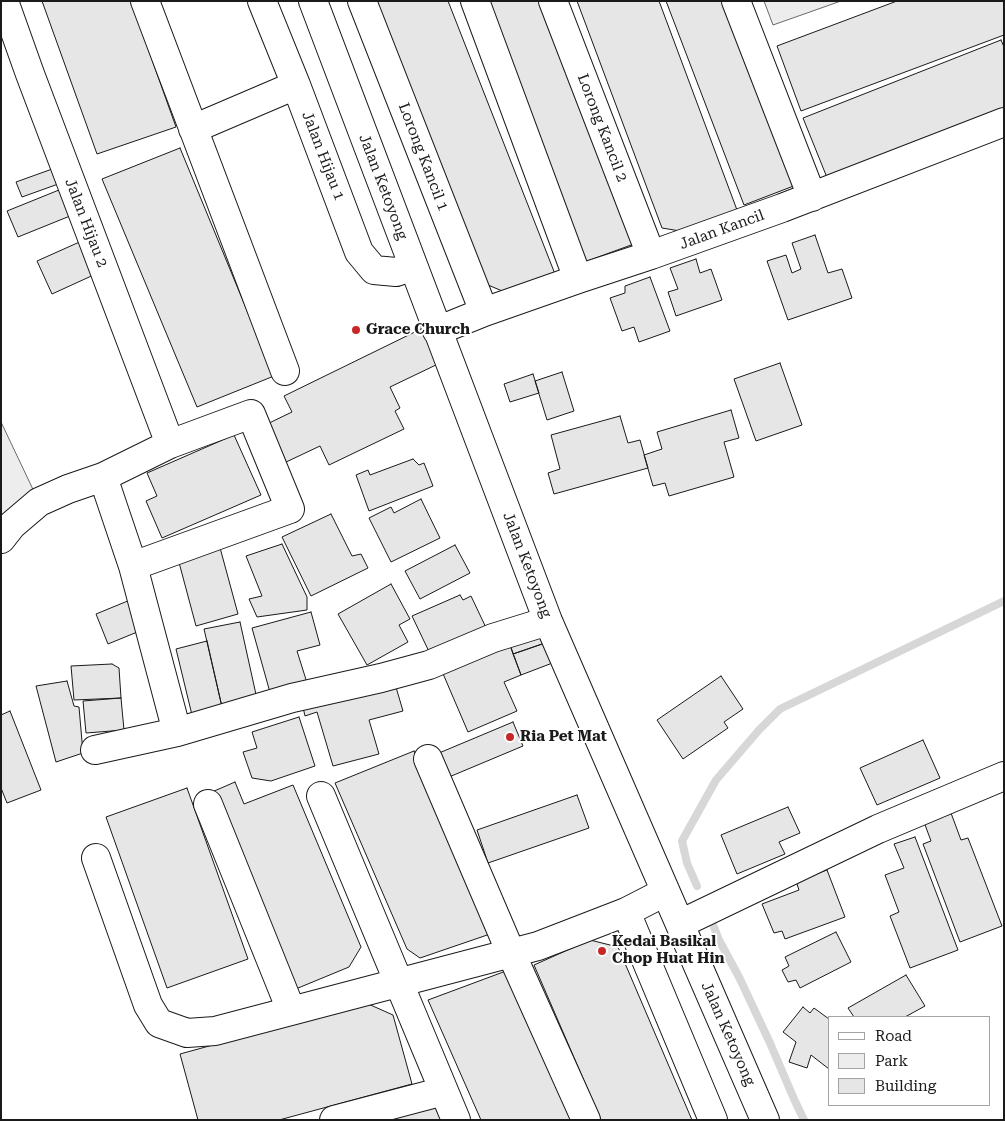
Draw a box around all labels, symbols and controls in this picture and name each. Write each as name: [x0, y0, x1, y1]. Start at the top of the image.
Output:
street label: Lorong Kancil 2: [573, 71, 631, 185]
street label: Lorong Kancil 1: [394, 100, 452, 214]
street label: Jalan Hijau 1: [298, 109, 348, 203]
street label: Jalan Ketoyong: [355, 132, 411, 242]
street label: Jalan Hijau 2: [61, 176, 111, 270]
street label: Jalan Kancil: [677, 206, 767, 254]
place label: Grace Church: [366, 321, 470, 339]
marker: Grace Church: [350, 324, 362, 336]
street label: Jalan Ketoyong: [499, 510, 555, 620]
place label: Ria Pet Mat: [520, 728, 607, 746]
marker: Ria Pet Mat: [504, 731, 516, 743]
place label: Kedai Basikal Chop Huat Hin: [612, 933, 724, 968]
marker: Kedai Basikal Chop Huat Hin: [596, 945, 608, 957]
street label: Jalan Ketoyong: [697, 979, 759, 1089]
legend: [828, 1016, 990, 1106]
text: Road: [875, 1027, 912, 1045]
text: Park: [875, 1052, 908, 1070]
text: Building: [875, 1077, 936, 1095]

